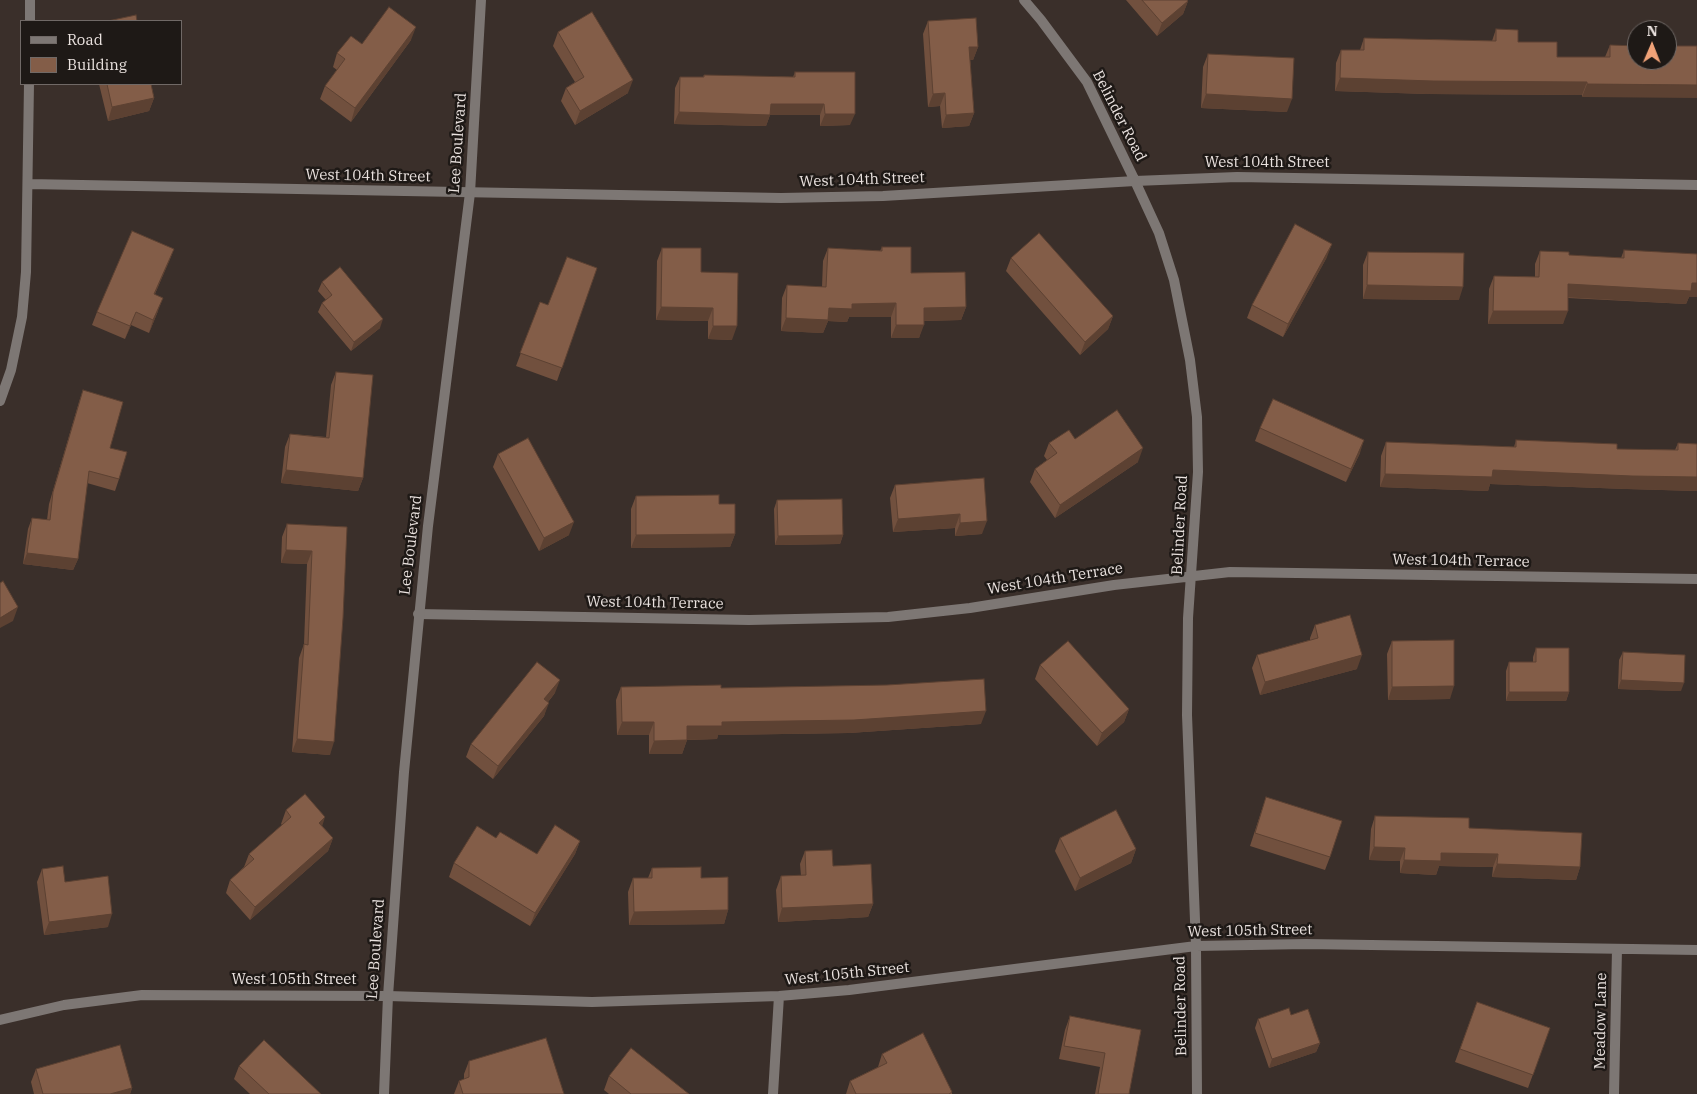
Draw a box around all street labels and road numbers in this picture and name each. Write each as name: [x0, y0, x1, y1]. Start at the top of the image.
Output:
street label: Belinder Road: [1088, 67, 1150, 165]
street label: Lee Boulevard: [446, 92, 470, 194]
street label: West 104th Street: [1204, 154, 1330, 172]
street label: West 104th Street: [305, 166, 431, 186]
street label: West 104th Street: [799, 169, 925, 191]
street label: Belinder Road: [1168, 475, 1192, 575]
street label: Lee Boulevard: [396, 494, 426, 596]
street label: West 104th Terrace: [1392, 551, 1530, 571]
street label: West 104th Terrace: [986, 559, 1124, 599]
street label: West 104th Terrace: [586, 593, 724, 613]
street label: Lee Boulevard: [364, 898, 388, 1000]
street label: West 105th Street: [1187, 921, 1313, 941]
street label: Belinder Road: [1171, 956, 1191, 1056]
street label: West 105th Street: [784, 959, 910, 989]
street label: West 105th Street: [231, 971, 357, 989]
street label: Meadow Lane: [1591, 972, 1611, 1070]

